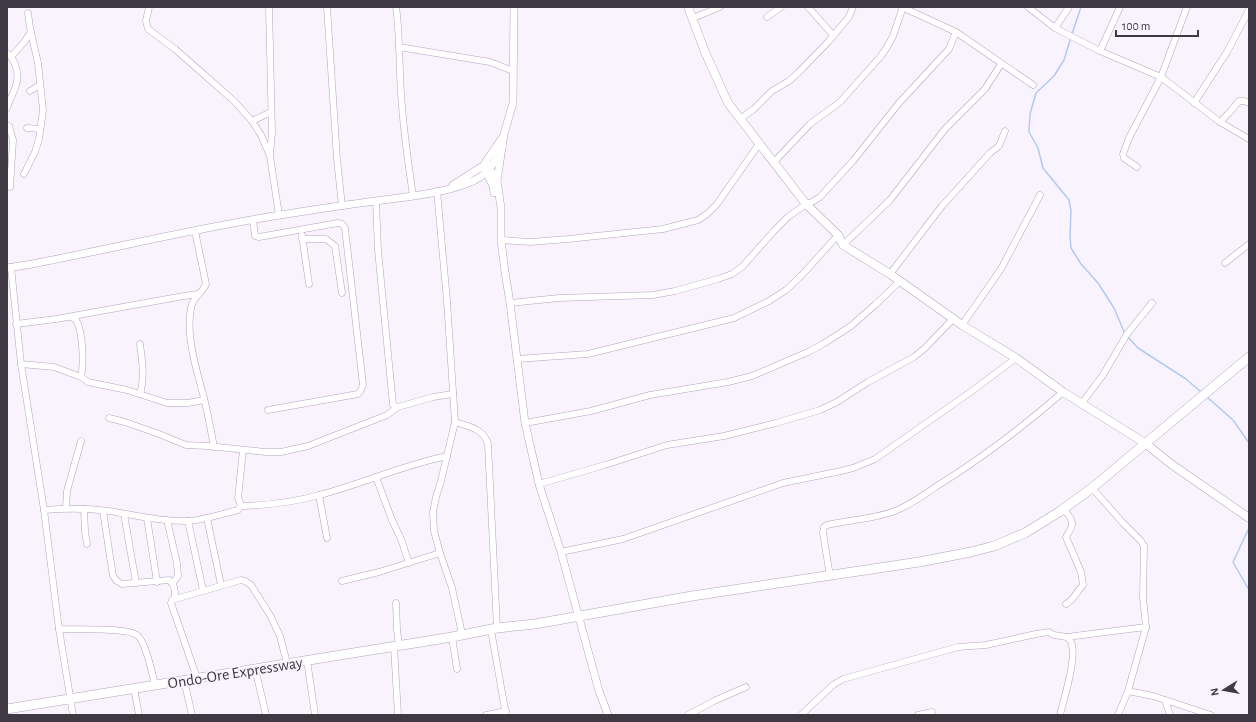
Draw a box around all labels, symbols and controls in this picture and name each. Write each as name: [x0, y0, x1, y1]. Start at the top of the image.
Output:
scale bar: [1116, 12, 1198, 38]
text: 100 m: [1122, 20, 1150, 32]
street label: Ondo-Ore Expressway: [167, 654, 304, 693]
north arrow: [1204, 670, 1244, 710]
text: N: [1209, 687, 1221, 697]

